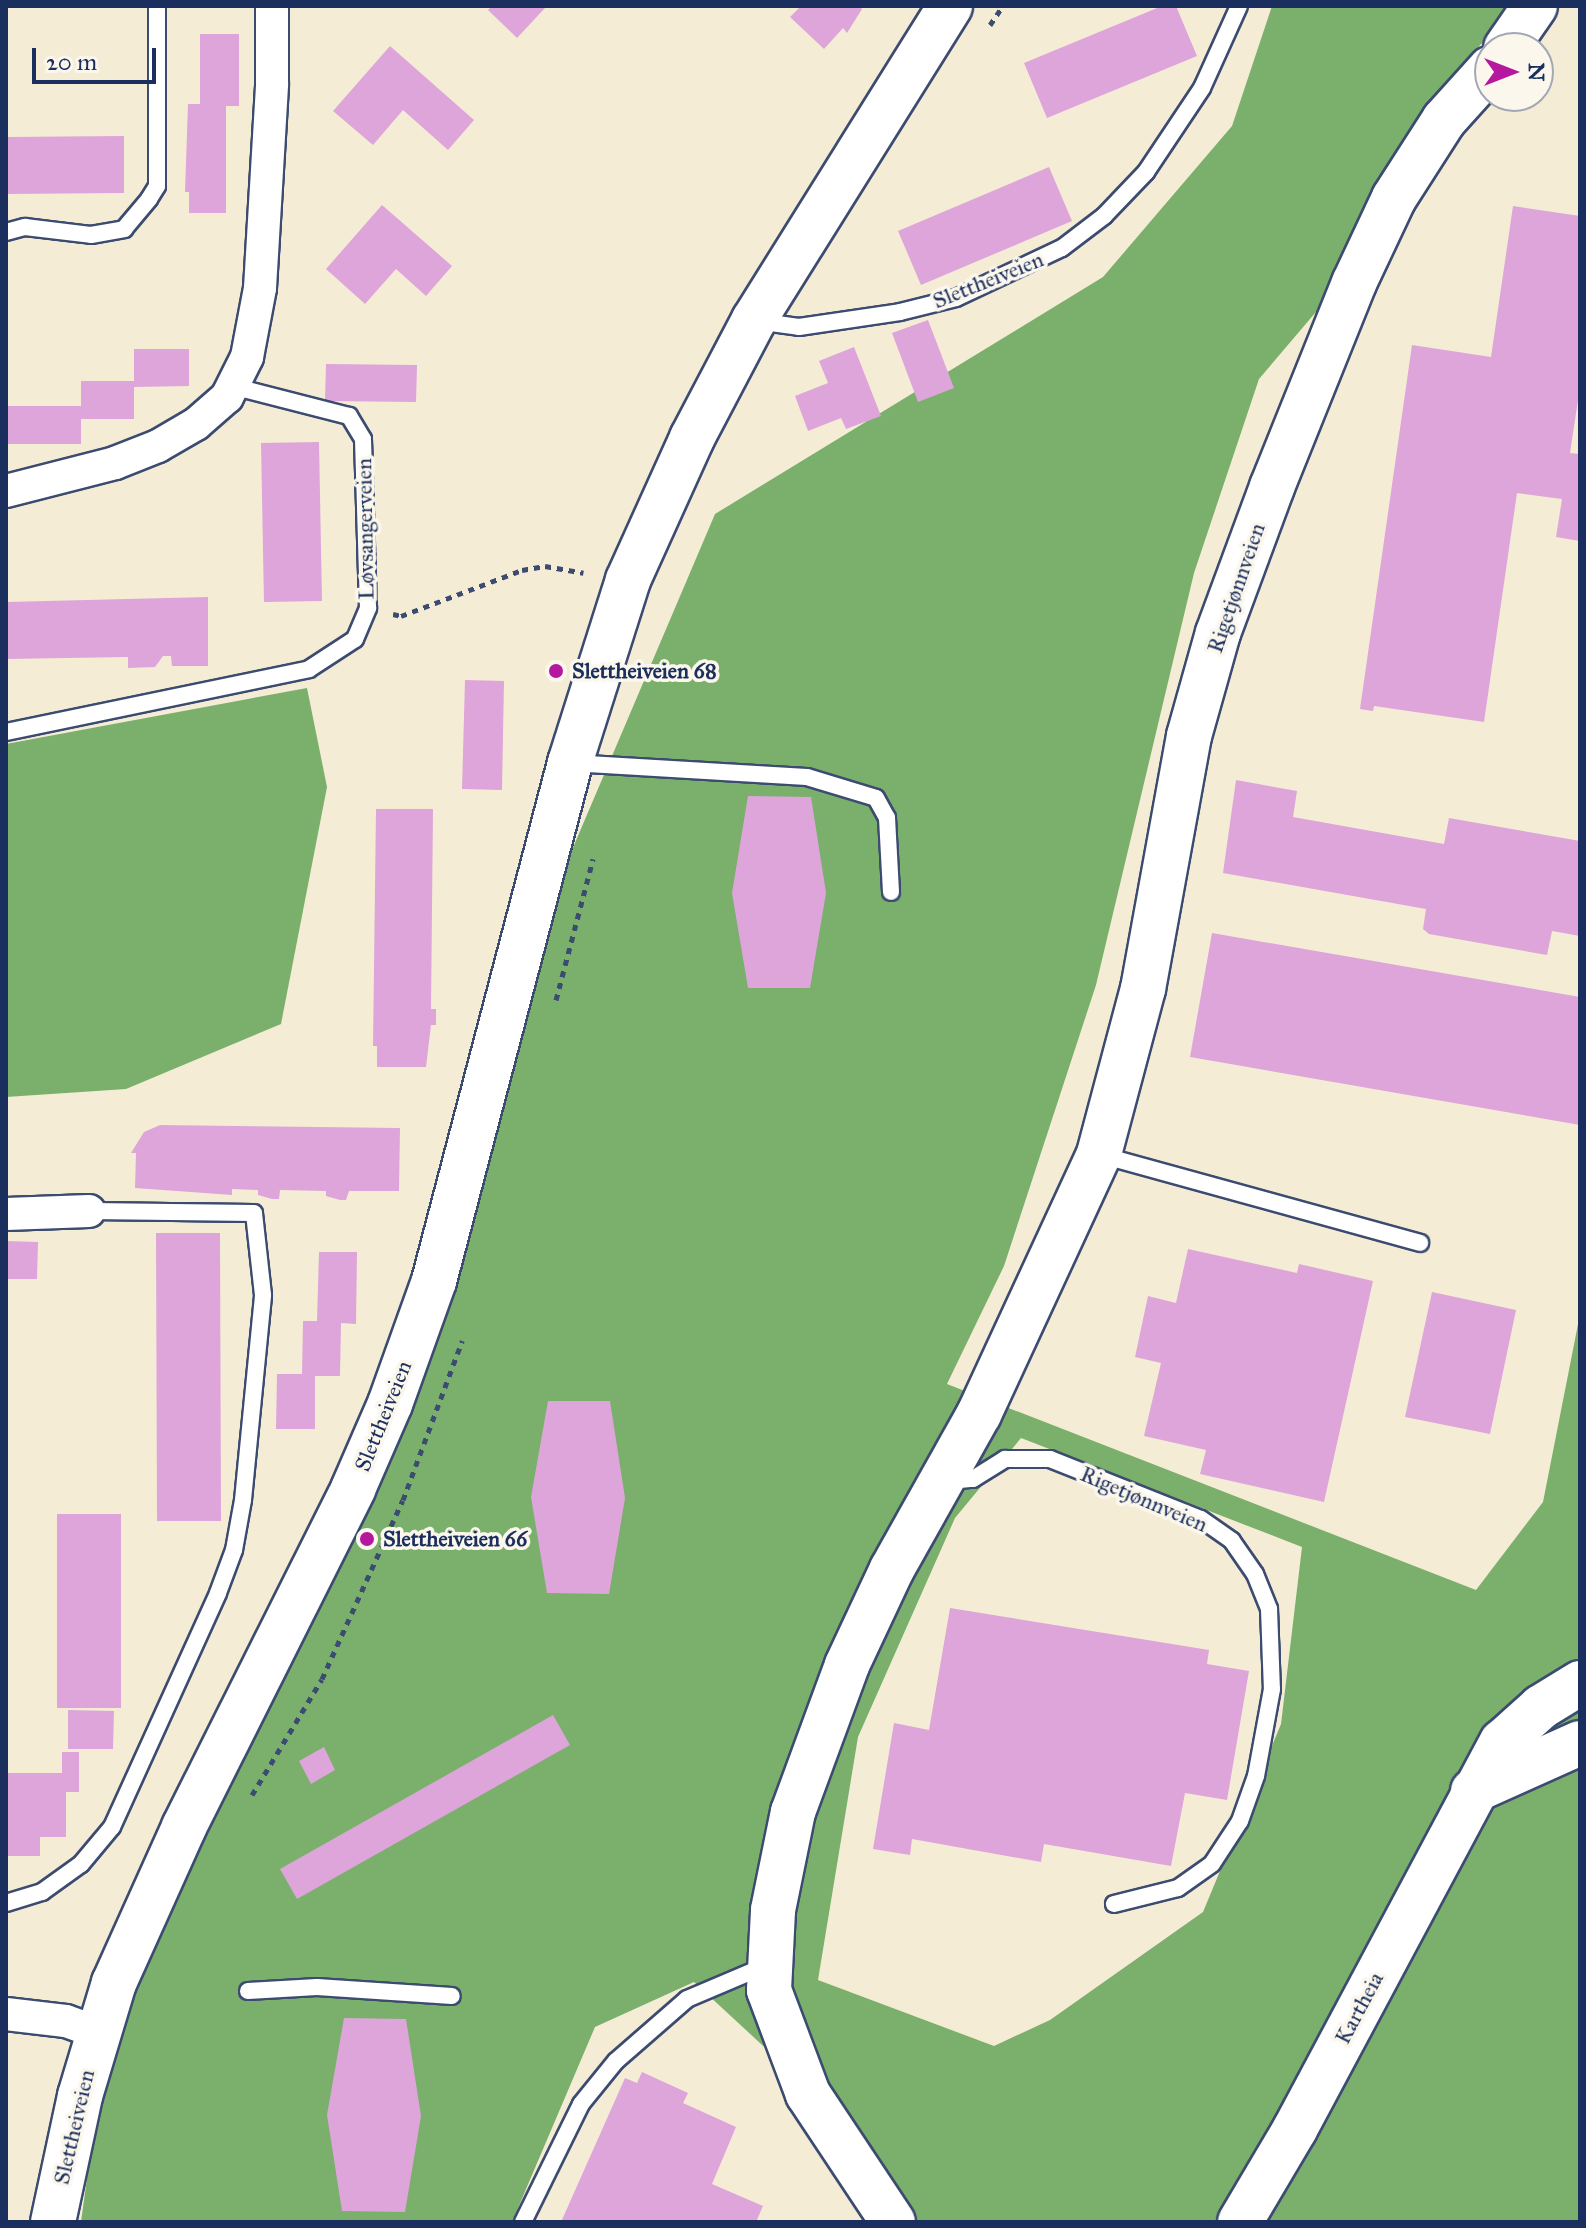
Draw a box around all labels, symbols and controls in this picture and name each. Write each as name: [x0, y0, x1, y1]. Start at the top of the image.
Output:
scale bar: [36, 32, 160, 82]
north arrow: [1474, 32, 1554, 112]
text: 20 m: [46, 47, 97, 77]
text: N: [1523, 63, 1550, 81]
street label: Slettheiveien: [929, 246, 1047, 314]
street label: Løvsangerveien: [351, 458, 379, 600]
street label: Rigetjønnveien: [1201, 520, 1271, 656]
place label: Slettheiveien 68: [572, 658, 717, 684]
marker: Slettheiveien 68: [547, 662, 565, 680]
street label: Slettheiveien: [349, 1357, 417, 1475]
street label: Rigetjønnveien: [1077, 1460, 1211, 1538]
place label: Slettheiveien 66: [383, 1526, 527, 1552]
marker: Slettheiveien 66: [358, 1530, 376, 1548]
street label: Kartheia: [1329, 1968, 1389, 2048]
street label: Slettheiveien: [48, 2067, 100, 2187]

